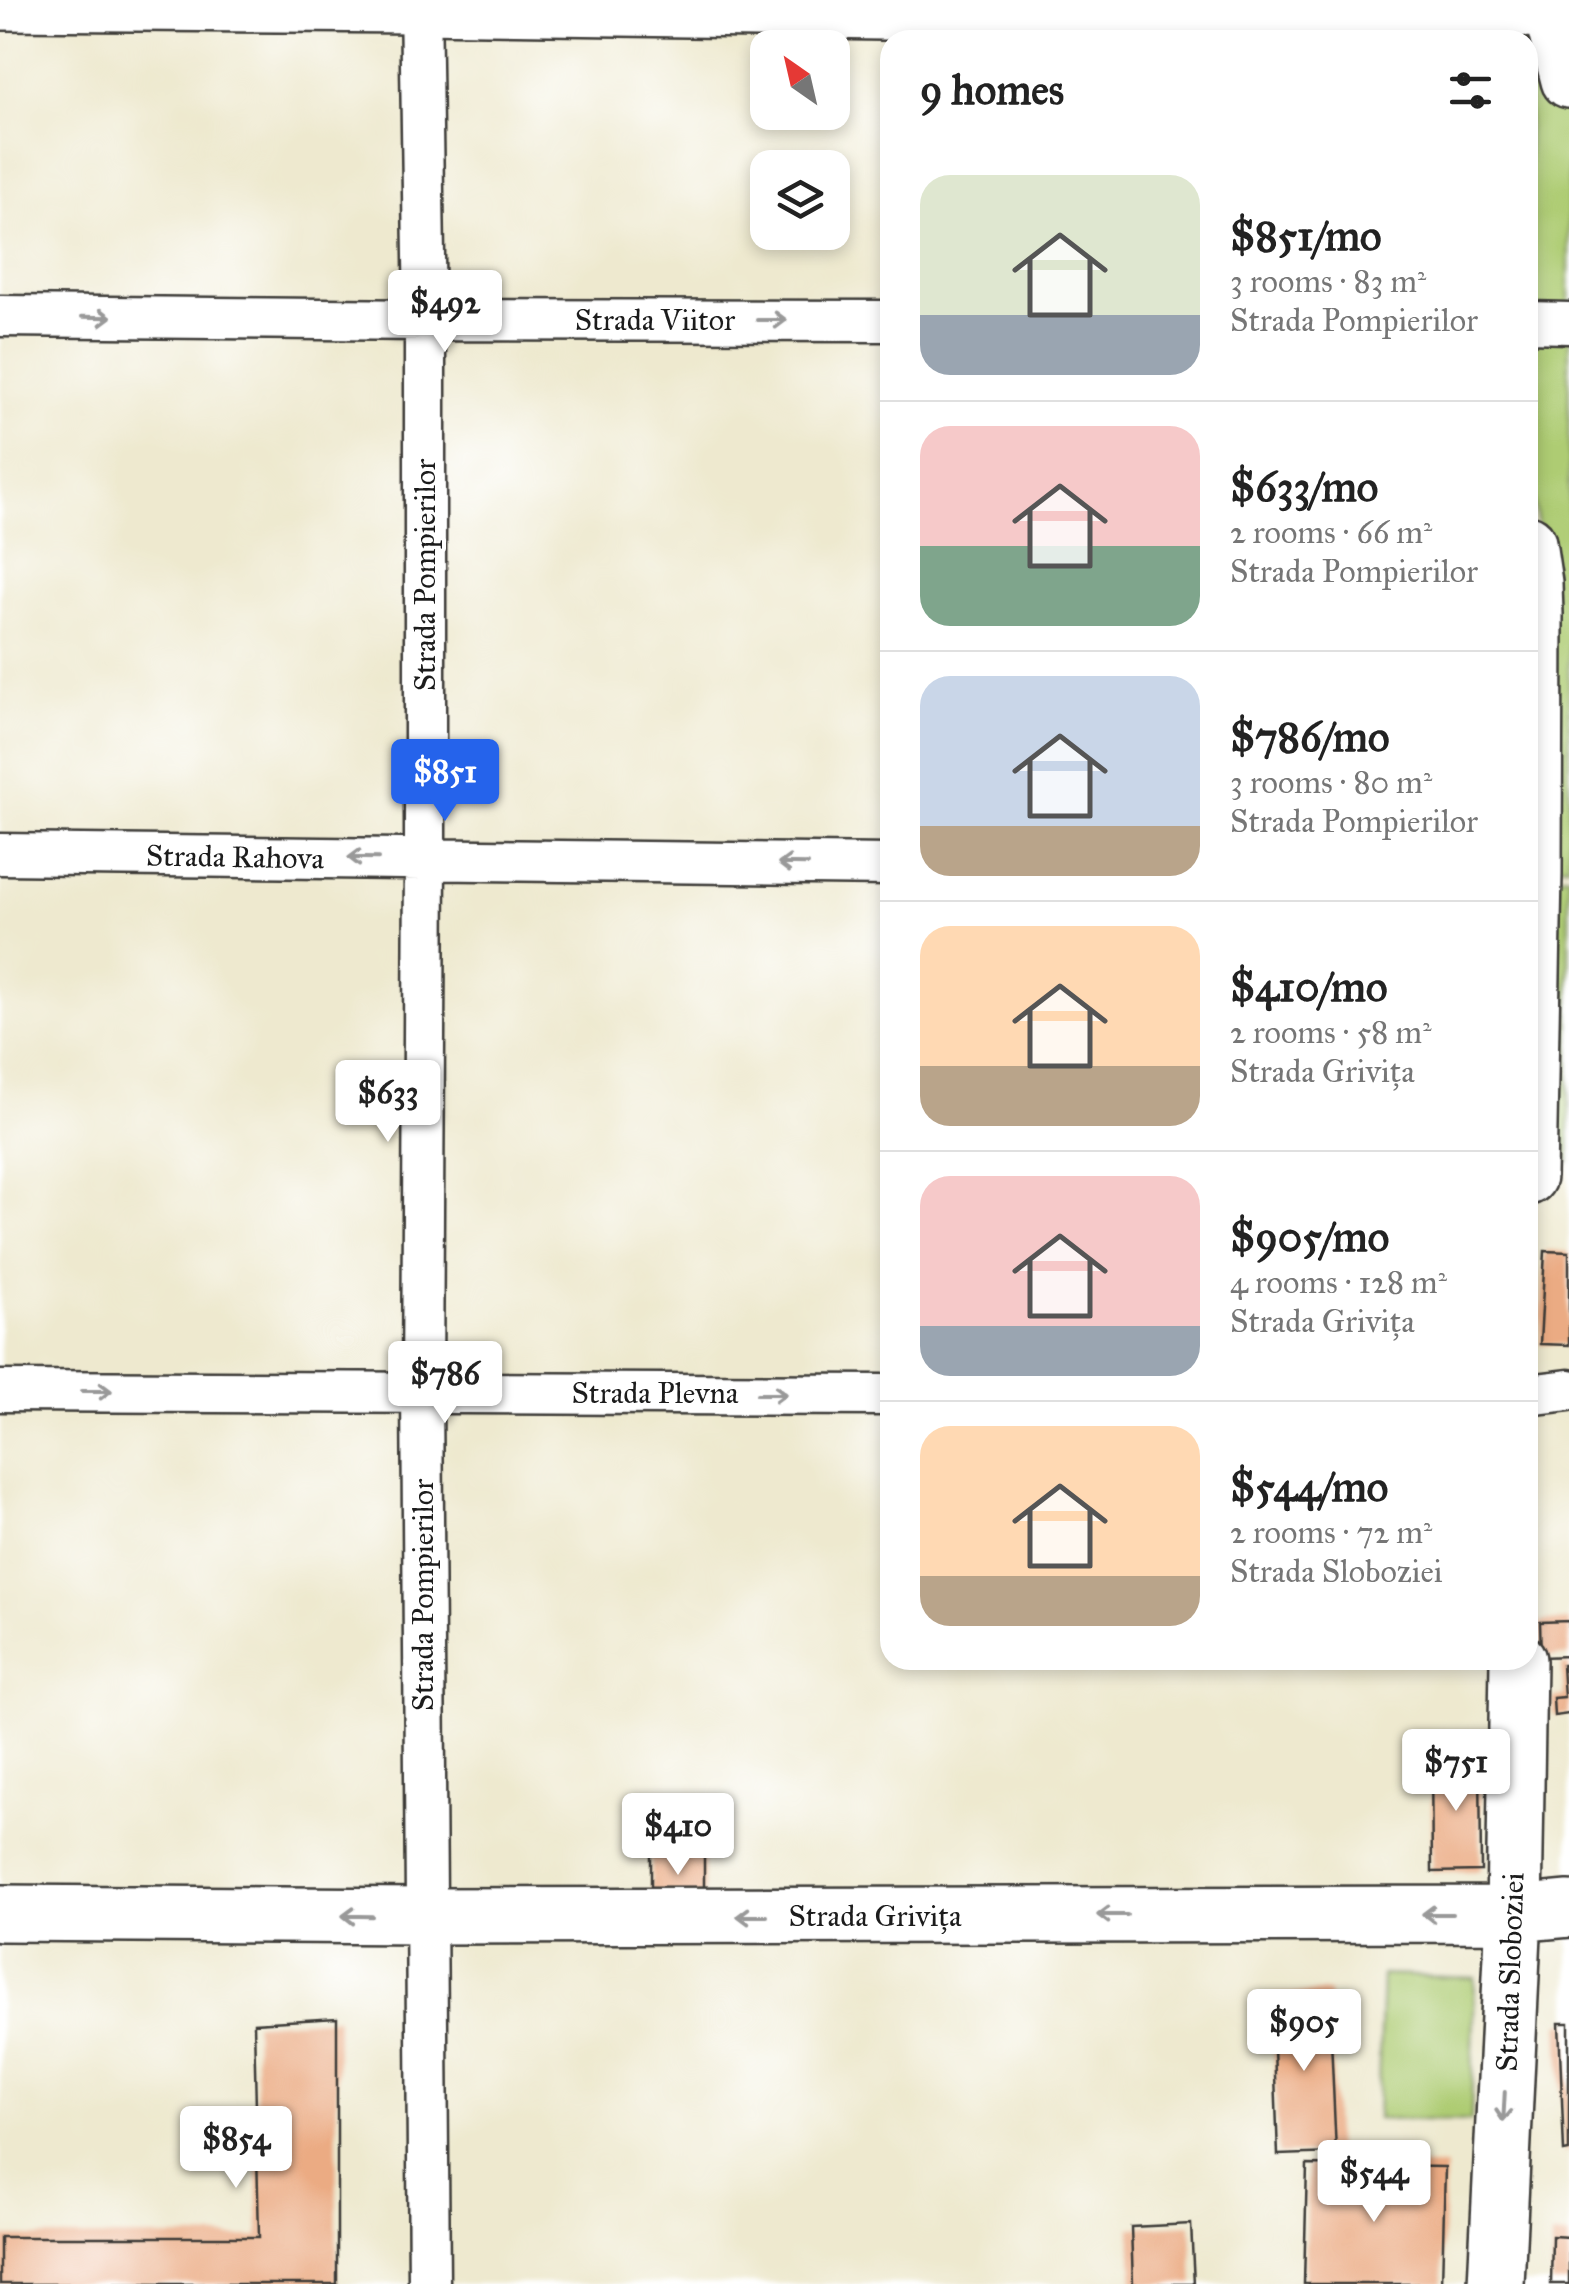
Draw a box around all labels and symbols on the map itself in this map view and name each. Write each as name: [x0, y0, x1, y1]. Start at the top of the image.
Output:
north arrow: [750, 30, 850, 130]
pin: $492: [386, 270, 504, 355]
street label: Strada Viitor: [575, 302, 736, 338]
one-way arrow: [80, 308, 113, 326]
one-way arrow: [756, 311, 788, 330]
street label: Strada Pompierilor: [407, 458, 443, 691]
pin: $851: [386, 739, 504, 824]
street label: Strada Rahova: [145, 837, 325, 877]
one-way arrow: [347, 848, 380, 868]
one-way arrow: [777, 854, 810, 874]
pin: $633: [329, 1060, 447, 1145]
pin: $786: [386, 1341, 504, 1426]
street label: Strada Plevna: [572, 1375, 739, 1411]
one-way arrow: [80, 1382, 113, 1400]
one-way arrow: [756, 1384, 788, 1404]
street label: Strada Pompierilor: [405, 1478, 441, 1711]
pin: $751: [1397, 1729, 1515, 1814]
pin: $410: [619, 1793, 737, 1878]
street label: Strada Sloboziei: [1489, 1872, 1531, 2072]
street label: Strada Grivița: [788, 1898, 962, 1934]
one-way arrow: [1421, 1904, 1454, 1924]
one-way arrow: [341, 1906, 374, 1926]
one-way arrow: [736, 1906, 768, 1926]
one-way arrow: [1096, 1906, 1128, 1924]
pin: $905: [1245, 1989, 1363, 2074]
one-way arrow: [1494, 2091, 1513, 2123]
pin: $854: [177, 2106, 295, 2191]
pin: $544: [1315, 2140, 1433, 2225]

